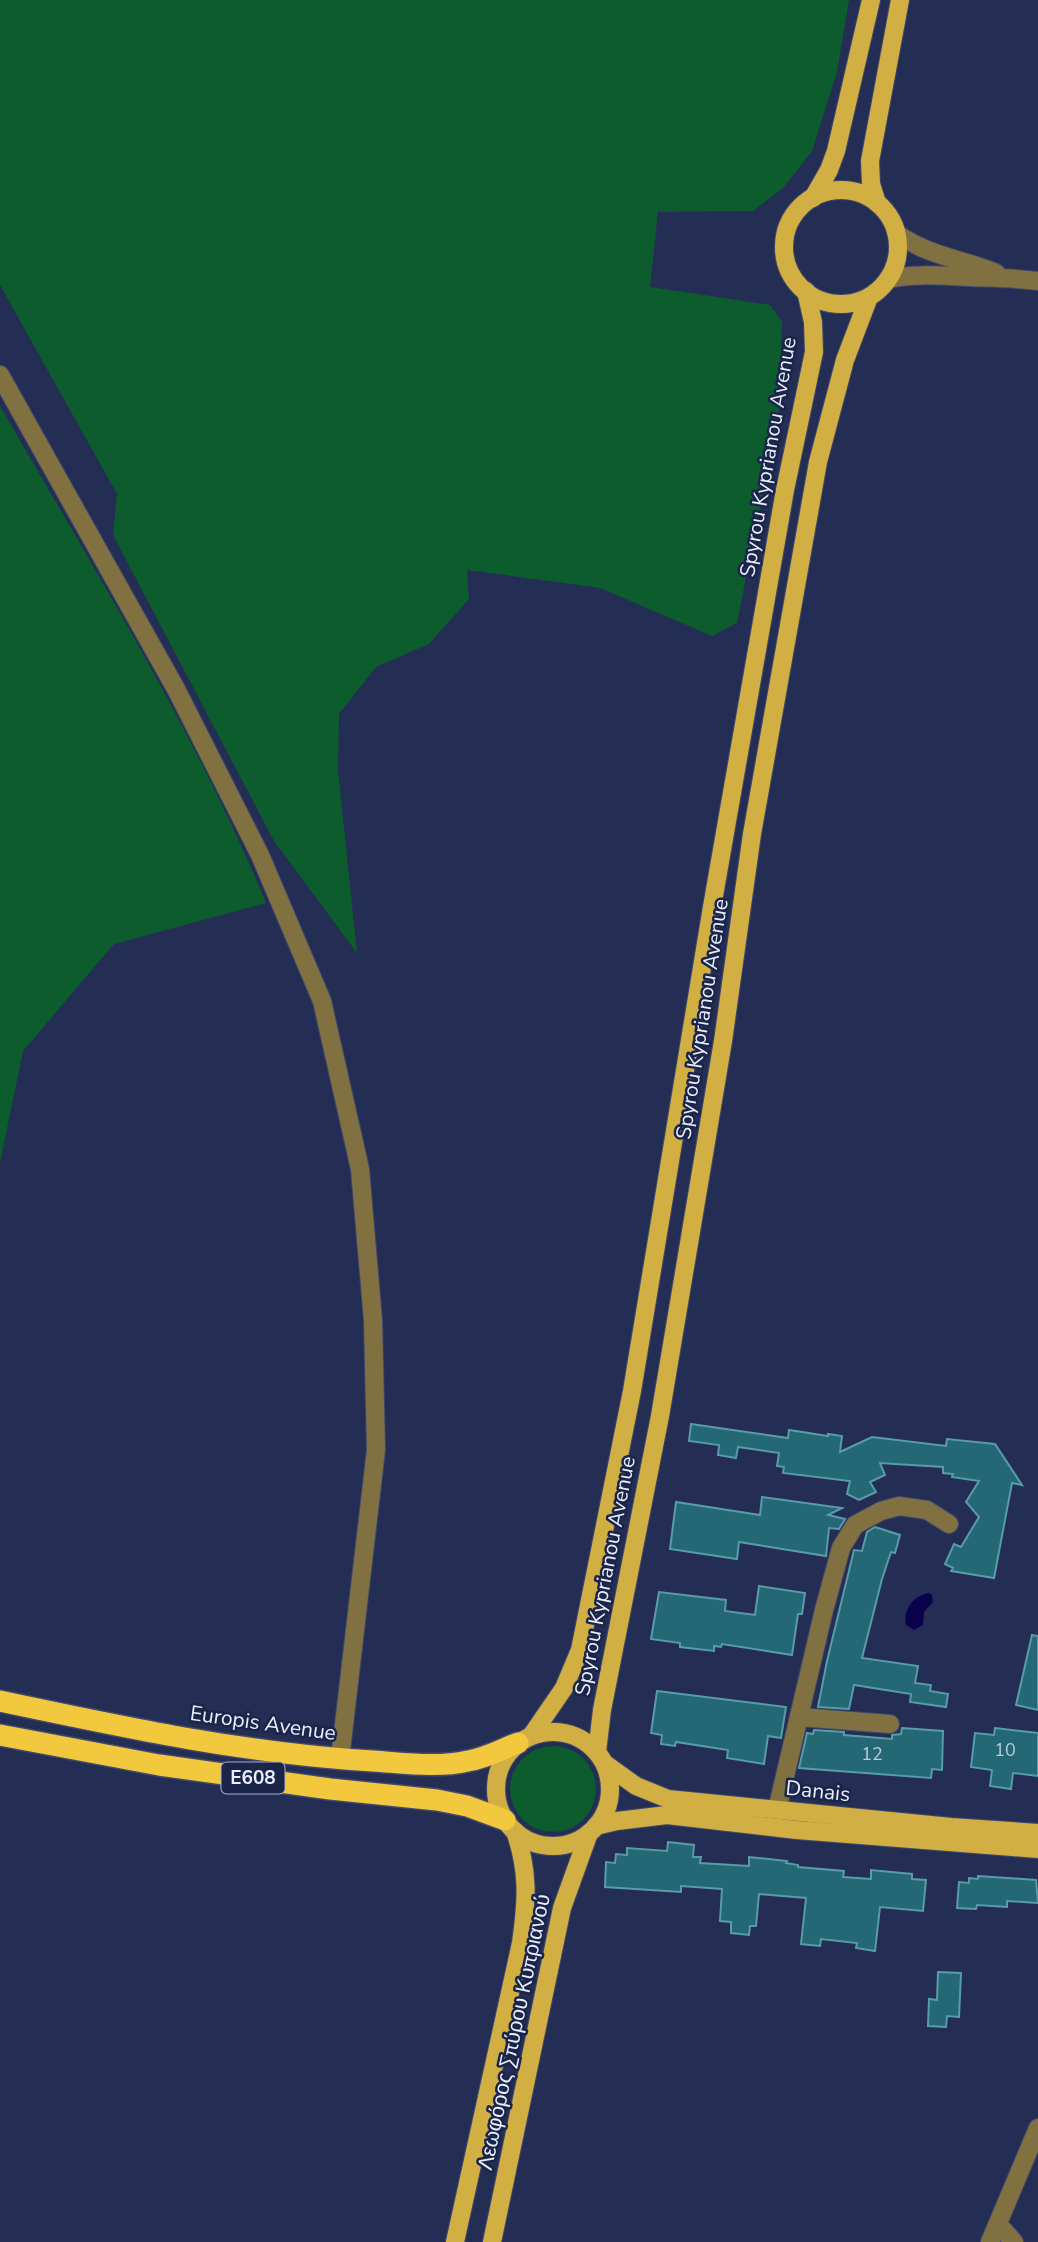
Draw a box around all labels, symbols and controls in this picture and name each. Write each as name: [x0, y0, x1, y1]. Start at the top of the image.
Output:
street label: Spyrou Kyprianou Avenue: [733, 335, 803, 579]
street label: Spyrou Kyprianou Avenue: [669, 897, 735, 1141]
street label: Spyrou Kyprianou Avenue: [568, 1454, 642, 1698]
street label: Europis Avenue: [188, 1699, 338, 1747]
house number: 10: [994, 1738, 1016, 1762]
house number: 12: [861, 1742, 883, 1766]
road number: E608: [222, 1762, 284, 1794]
street label: Danais: [784, 1774, 852, 1808]
street label: Λεωφόρος Σπύρου Κυπριανού: [471, 1891, 557, 2173]

